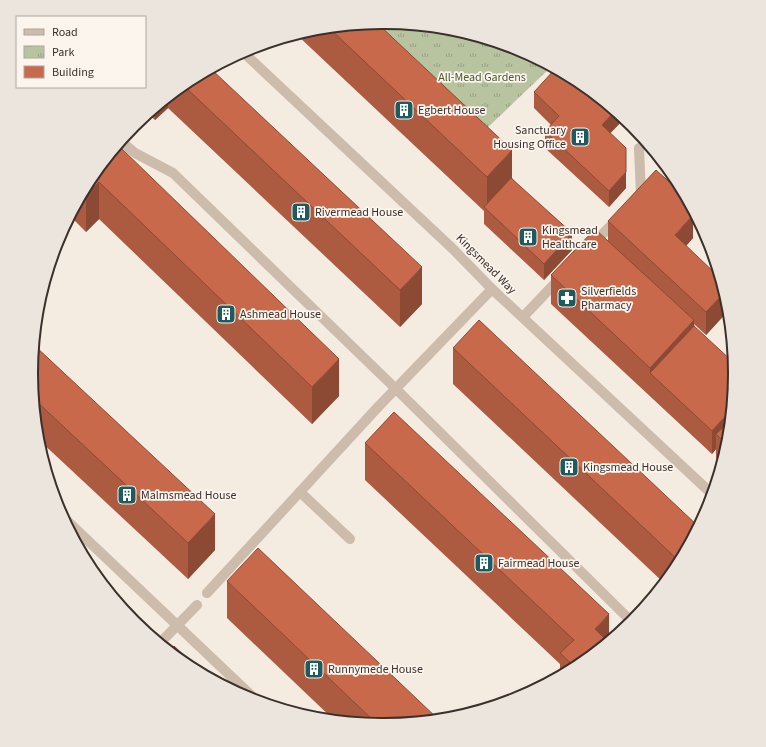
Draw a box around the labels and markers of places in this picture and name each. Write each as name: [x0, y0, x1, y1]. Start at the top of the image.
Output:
building icon: Egbert House: [393, 99, 415, 121]
place label: Egbert House: [418, 102, 485, 119]
place label: Sanctuary Housing Office: [493, 122, 566, 153]
building icon: Sanctuary Housing Office: [569, 126, 591, 148]
building icon: Rivermead House: [290, 201, 312, 223]
place label: Rivermead House: [315, 204, 403, 221]
place label: Kingsmead Healthcare: [542, 222, 598, 253]
building icon: Kingsmead Healthcare: [517, 226, 539, 248]
place label: Silverfields Pharmacy: [581, 283, 636, 314]
pharmacy icon: Silverfields Pharmacy: [556, 287, 578, 309]
building icon: Ashmead House: [215, 303, 237, 325]
place label: Ashmead House: [240, 306, 321, 323]
building icon: Kingsmead House: [558, 456, 580, 478]
place label: Kingsmead House: [583, 459, 673, 476]
building icon: Malmsmead House: [116, 484, 138, 506]
place label: Malmsmead House: [141, 487, 237, 504]
building icon: Fairmead House: [473, 552, 495, 574]
place label: Fairmead House: [498, 555, 579, 572]
building icon: Runnymede House: [303, 658, 325, 680]
place label: Runnymede House: [328, 661, 423, 678]

